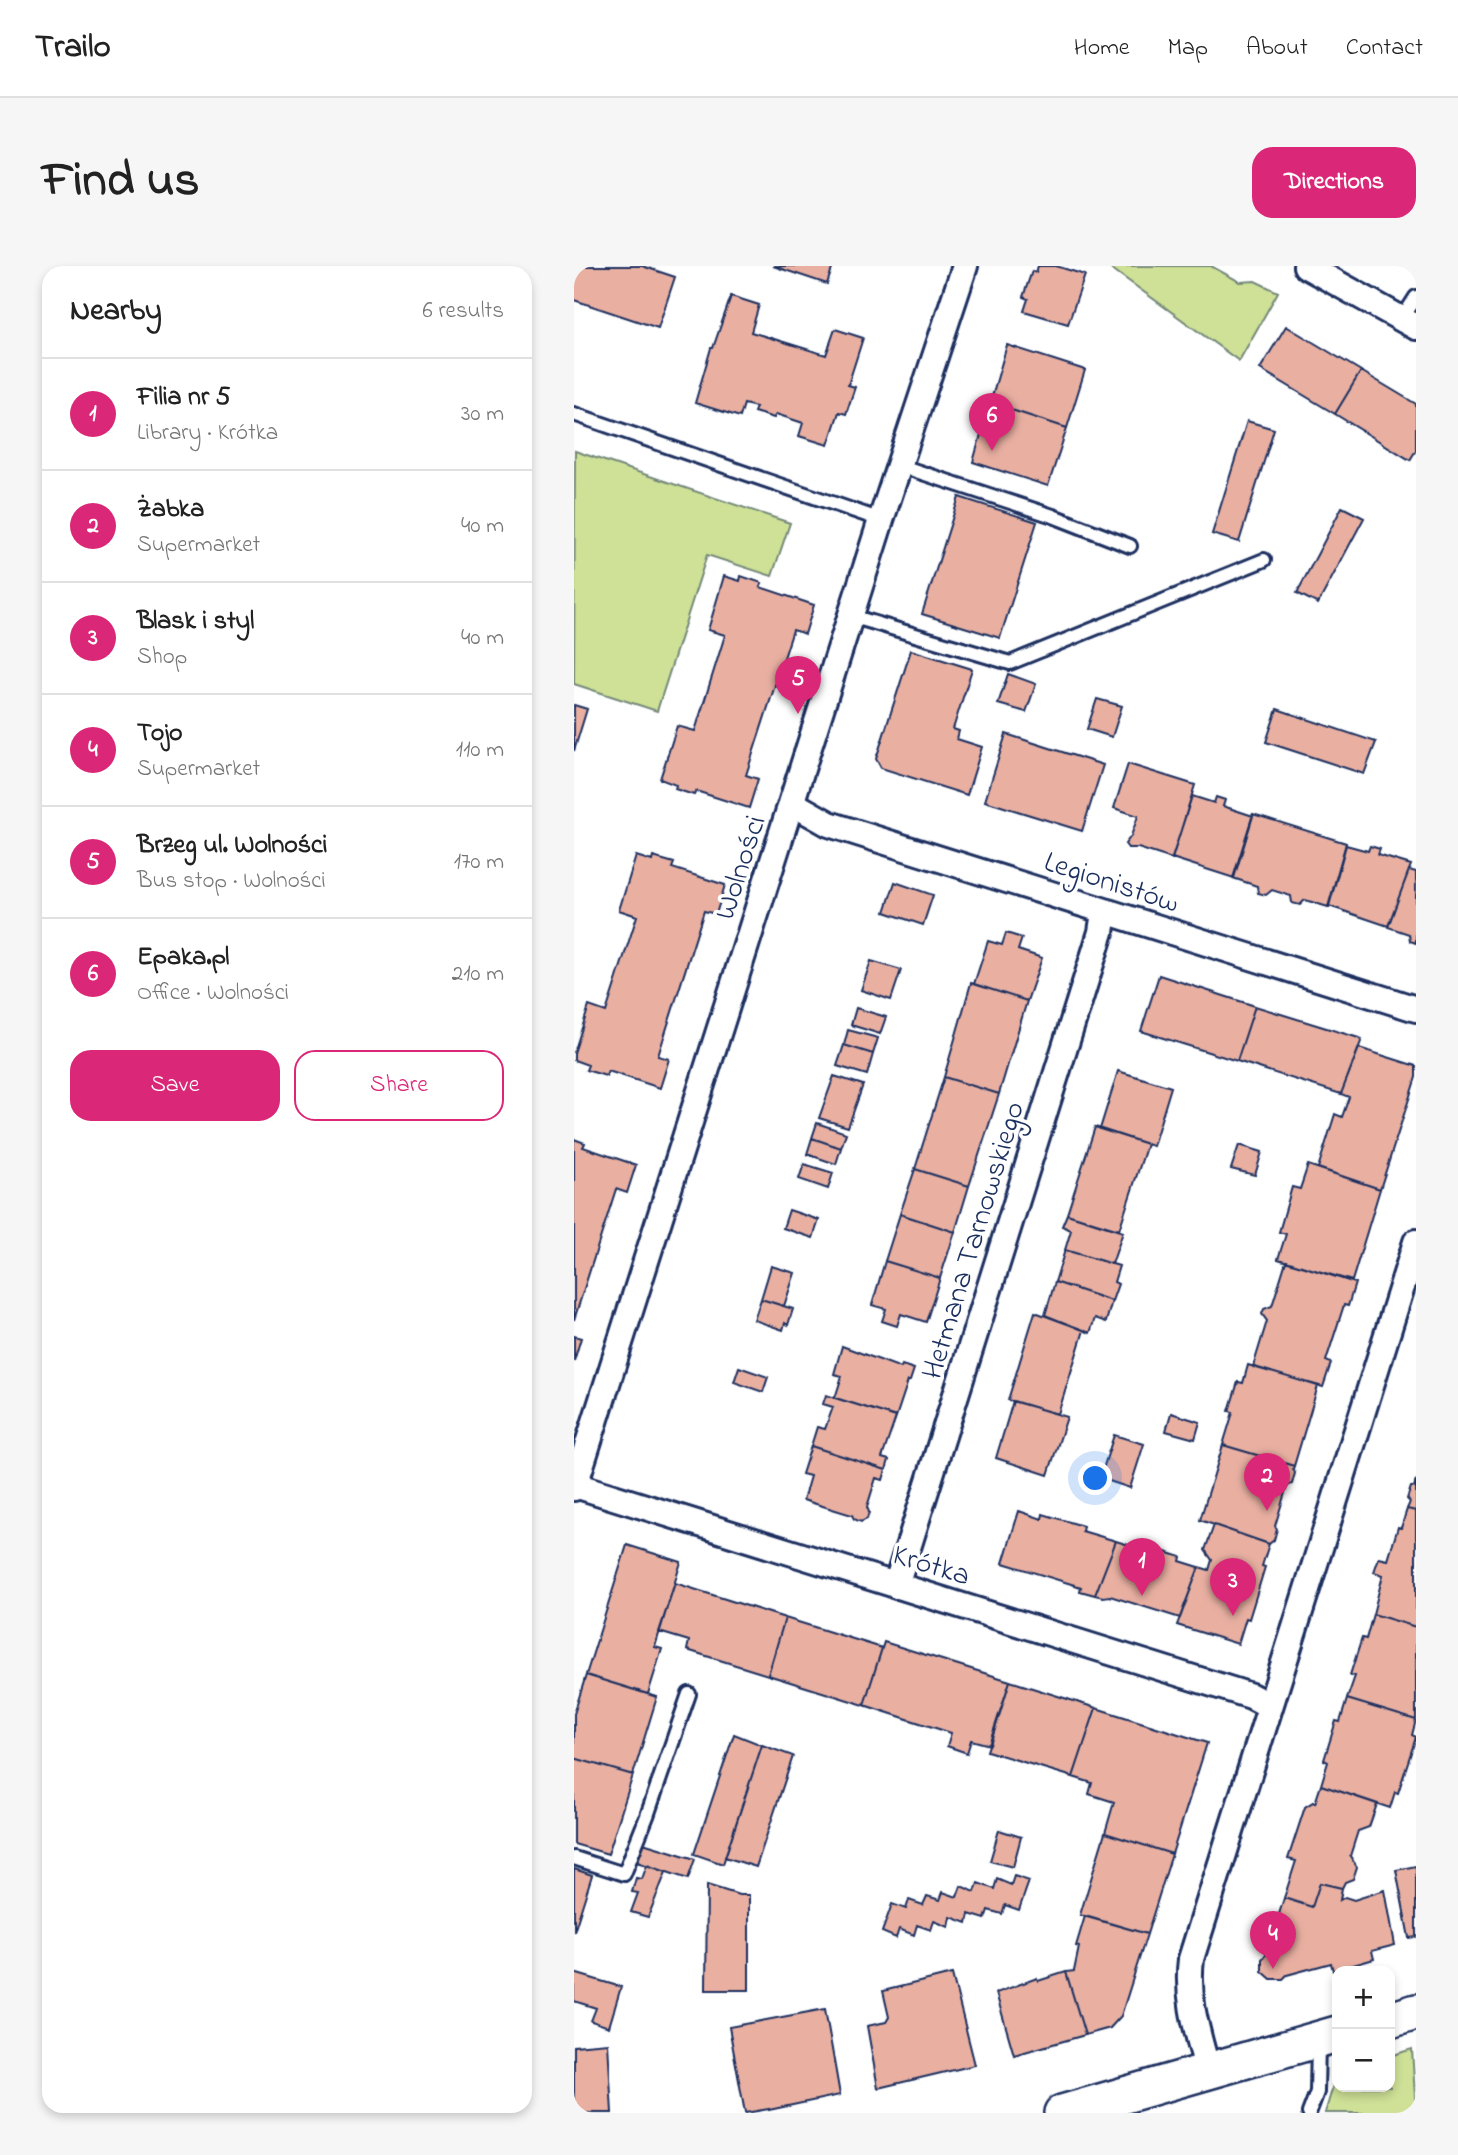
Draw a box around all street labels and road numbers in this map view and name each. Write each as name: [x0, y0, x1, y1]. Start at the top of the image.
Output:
street label: Wolności: [704, 810, 779, 926]
street label: Legionistów: [1038, 841, 1184, 926]
street label: Hetmana Tarnowskiego: [912, 1097, 1038, 1385]
street label: Krótka: [887, 1534, 975, 1599]

